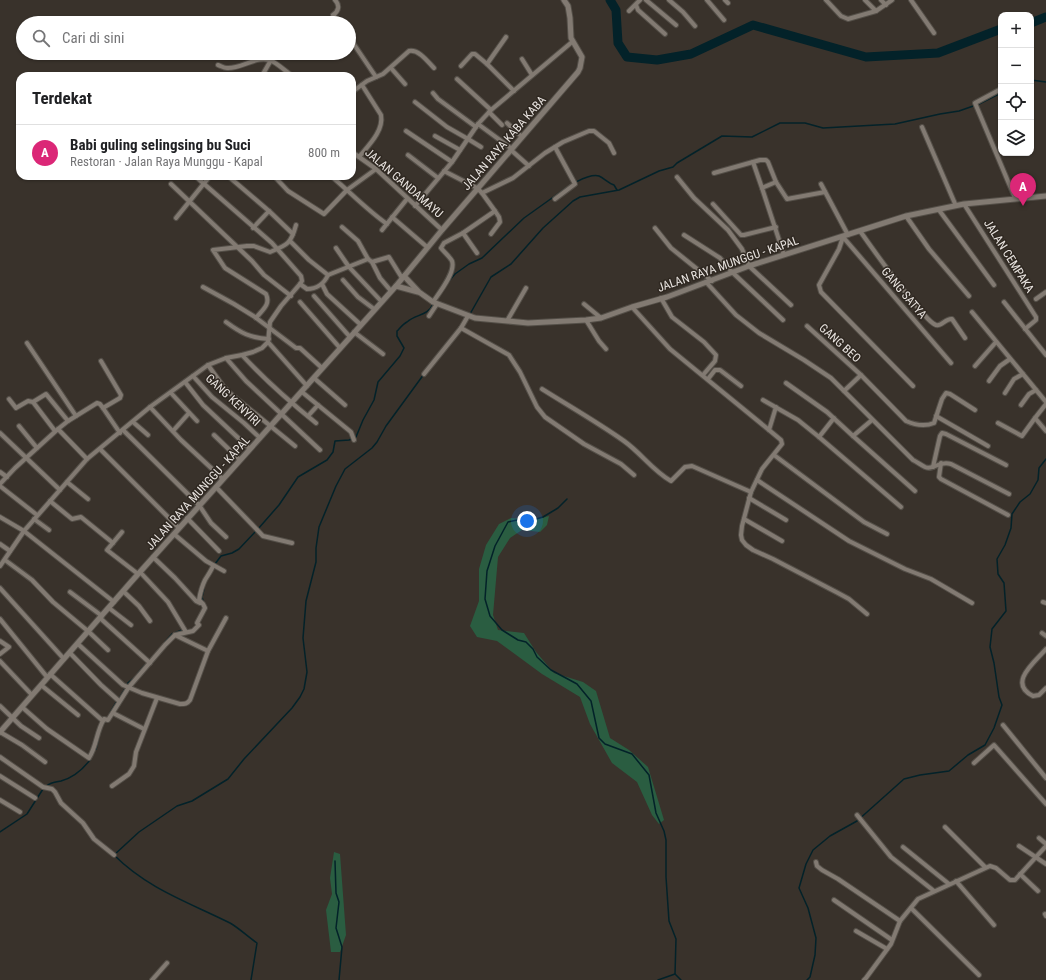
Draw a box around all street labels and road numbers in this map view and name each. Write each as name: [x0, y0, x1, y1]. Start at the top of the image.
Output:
street label: JALAN RAYA KABA KABA: [459, 93, 549, 193]
street label: JALAN GANDAMAYU: [362, 145, 446, 221]
street label: JALAN CEMPAKA: [981, 217, 1037, 295]
street label: JALAN RAYA MUNGGU - KAPAL: [656, 233, 801, 295]
street label: GANG SATYA: [878, 264, 930, 322]
street label: GANG BEO: [816, 321, 864, 365]
street label: GANG KENYIRI: [203, 371, 263, 429]
street label: JALAN RAYA MUNGGU - KAPAL: [143, 433, 253, 553]

